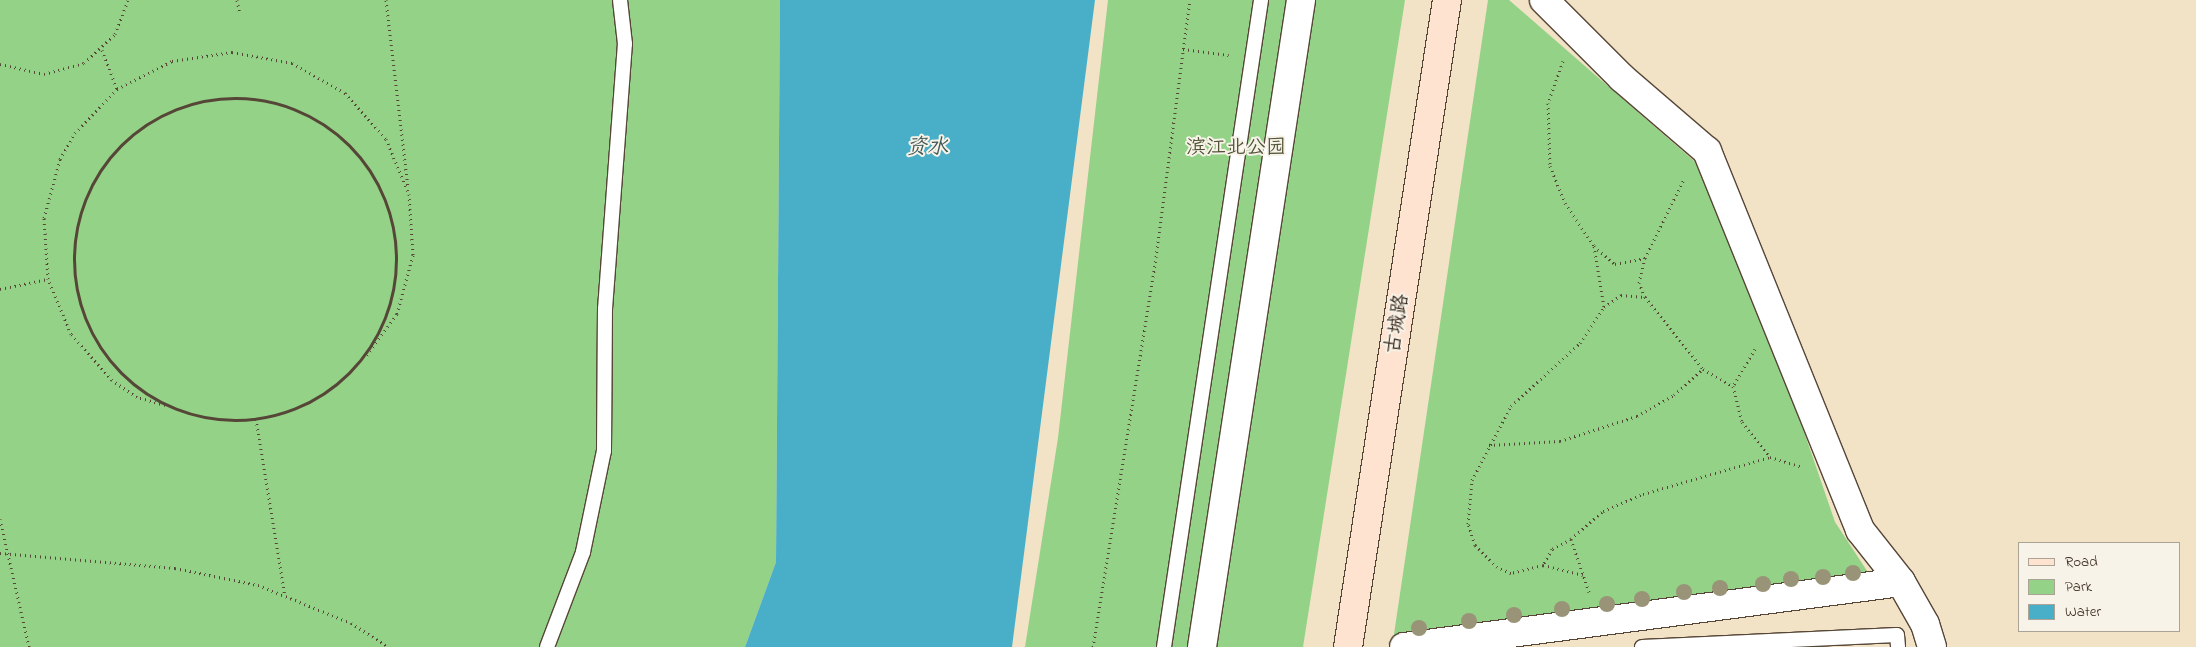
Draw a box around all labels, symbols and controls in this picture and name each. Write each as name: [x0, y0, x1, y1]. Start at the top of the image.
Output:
water label: 资水: [906, 135, 948, 161]
park label: 滨江北公园: [1186, 136, 1286, 160]
street label: 古城路: [1381, 292, 1415, 356]
legend: [2018, 542, 2181, 632]
text: Road: [2065, 551, 2098, 573]
text: Park: [2065, 576, 2092, 598]
text: Water: [2065, 601, 2101, 623]

